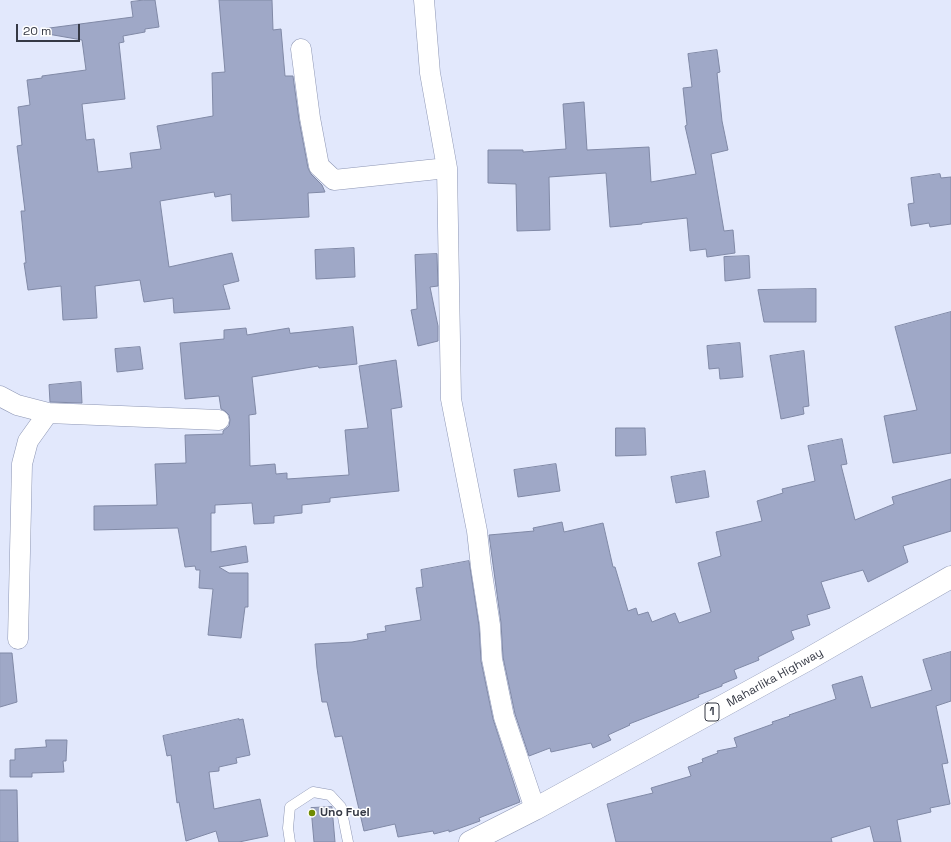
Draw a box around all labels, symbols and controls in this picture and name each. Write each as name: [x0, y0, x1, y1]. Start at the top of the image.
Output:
scale bar: [18, 16, 82, 42]
text: 20 m: [23, 23, 51, 39]
street label: Maharlika Highway: [724, 646, 826, 710]
road number: 1: [705, 703, 719, 721]
place label: Uno Fuel: [320, 806, 370, 820]
marker: Uno Fuel: [307, 808, 317, 818]

